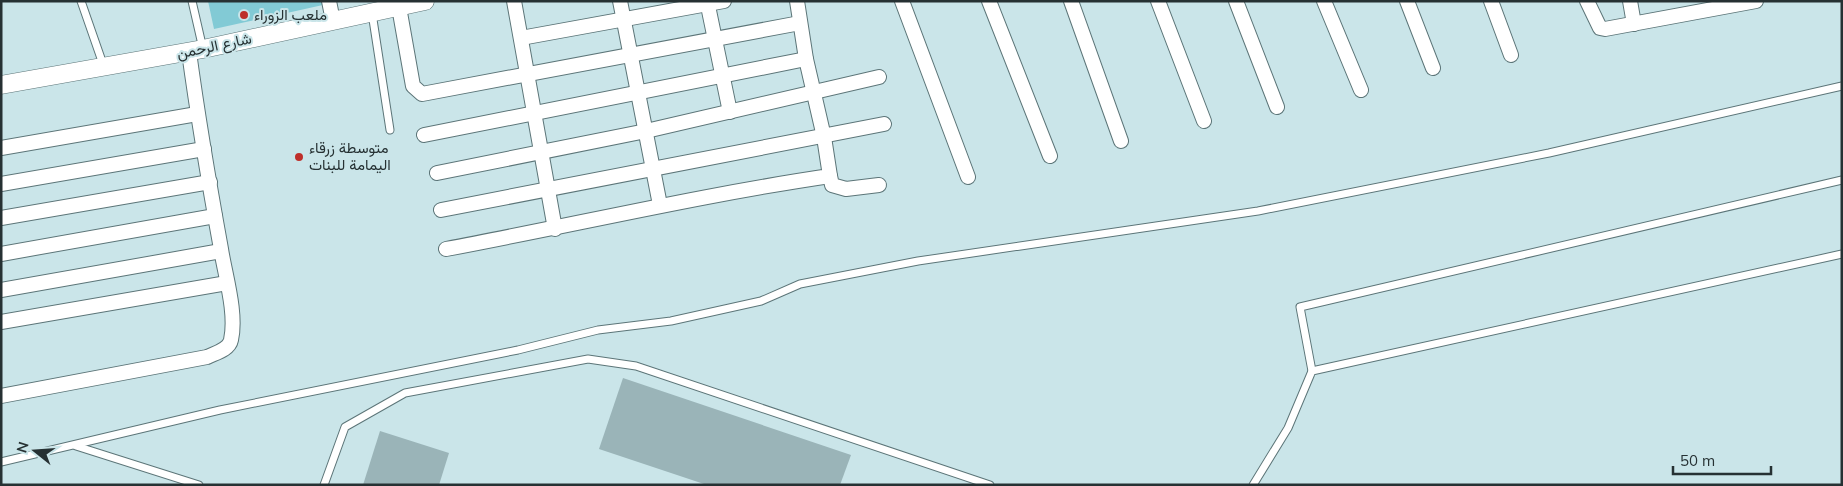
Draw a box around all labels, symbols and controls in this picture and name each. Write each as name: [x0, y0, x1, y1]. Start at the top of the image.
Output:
place label: ملعب الزوراء: [254, 5, 327, 24]
marker: ملعب الزوراء: [238, 9, 250, 21]
street label: شارع الرحمن: [175, 28, 254, 65]
place label: متوسطة زرقاء اليمامة للبنات: [309, 138, 391, 174]
marker: متوسطة زرقاء اليمامة للبنات: [293, 151, 305, 163]
north arrow: [10, 426, 60, 476]
text: N: [12, 440, 33, 455]
scale bar: [1673, 444, 1770, 476]
text: 50 m: [1680, 451, 1715, 470]

